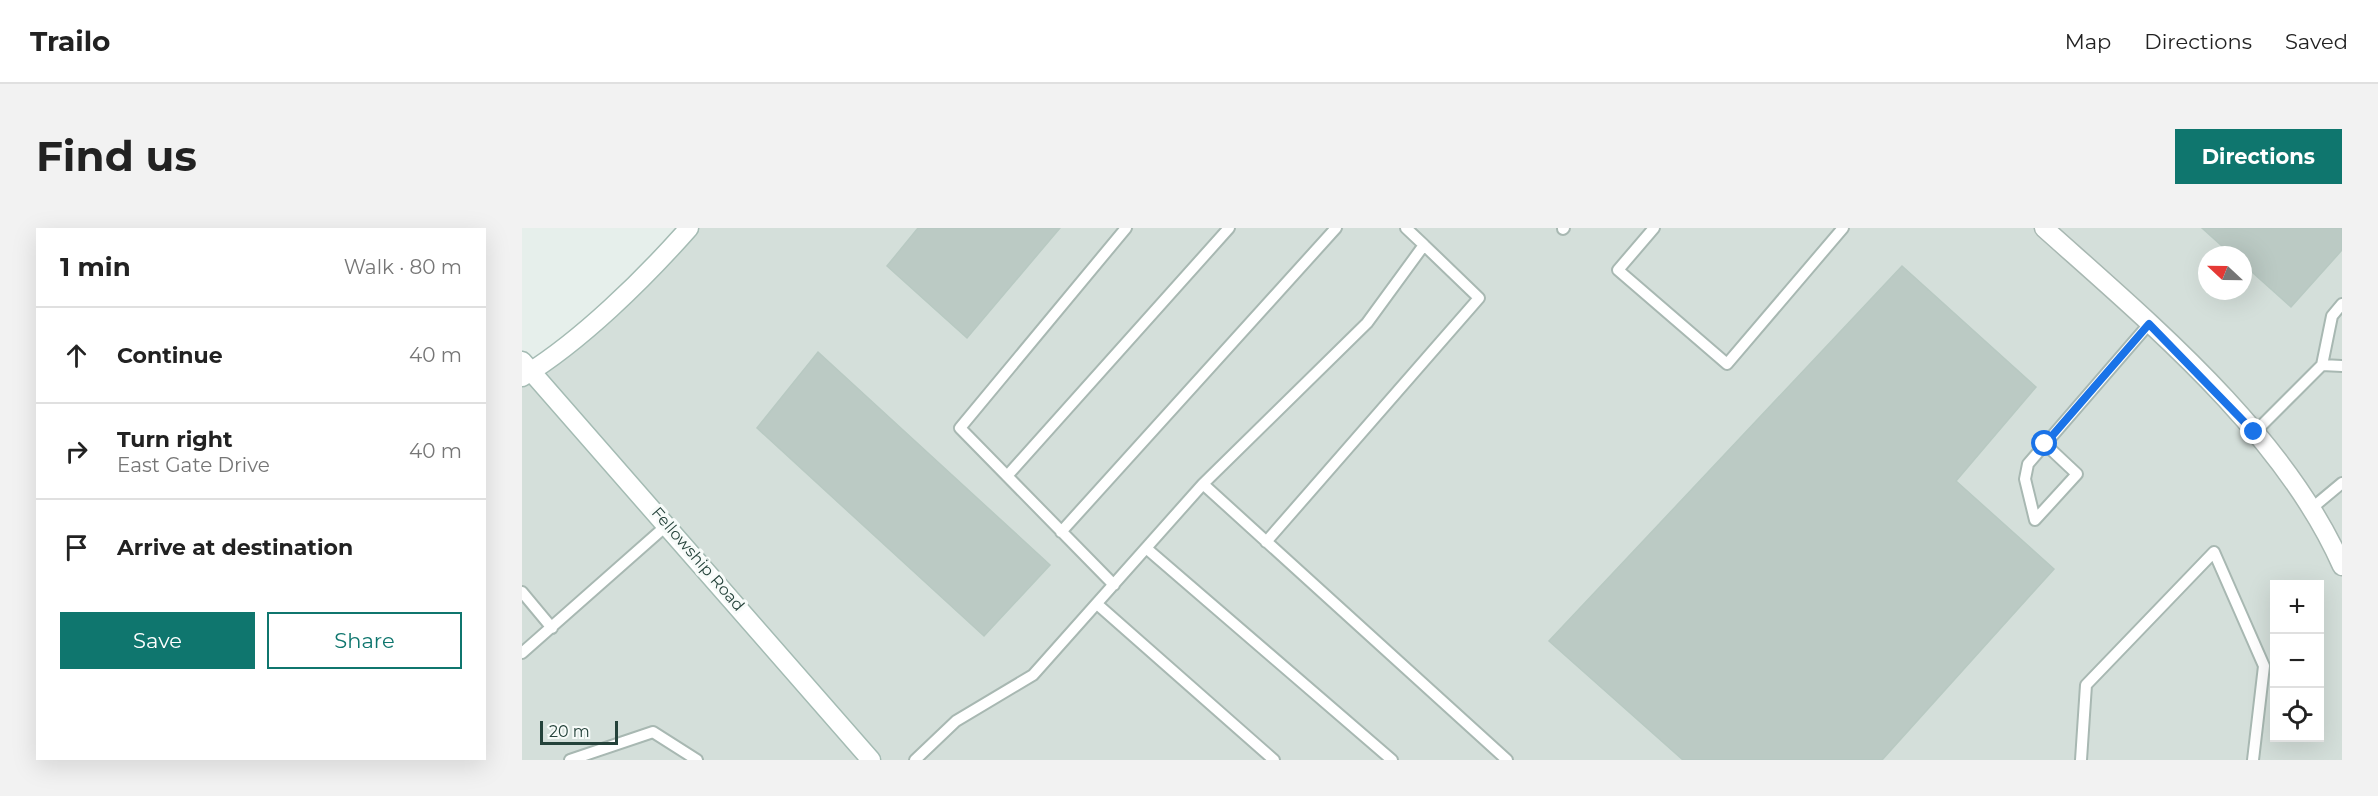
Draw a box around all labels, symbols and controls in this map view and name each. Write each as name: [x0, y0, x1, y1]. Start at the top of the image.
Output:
text: Trailo: [30, 24, 110, 58]
text: Map: [2065, 29, 2111, 54]
text: Directions: [2144, 29, 2252, 54]
text: Saved: [2285, 29, 2348, 54]
button: Directions: [2175, 129, 2342, 184]
text: Find us: [36, 130, 197, 182]
north arrow: [2198, 246, 2252, 300]
text: 1 min: [60, 251, 131, 283]
text: Walk · 80 m: [344, 255, 462, 279]
icon: ahead: [60, 339, 93, 372]
text: Continue: [117, 342, 223, 369]
text: 40 m: [409, 343, 462, 367]
route end: [2240, 418, 2266, 444]
text: Turn right: [117, 426, 232, 453]
route start: [2031, 430, 2057, 456]
icon: right: [60, 435, 93, 468]
text: 40 m: [409, 439, 462, 463]
text: East Gate Drive: [117, 453, 270, 477]
street label: Fellowship Road: [648, 503, 748, 615]
icon: arrive: [60, 531, 93, 564]
text: Arrive at destination: [117, 534, 353, 561]
map controls: [2270, 580, 2324, 742]
button: +: [2270, 580, 2324, 634]
button: Save: [60, 612, 255, 669]
button: Share: [267, 612, 462, 669]
button: −: [2270, 634, 2324, 688]
button: locate: [2270, 688, 2324, 742]
scale bar: [540, 718, 618, 746]
text: 20 m: [549, 722, 590, 741]

